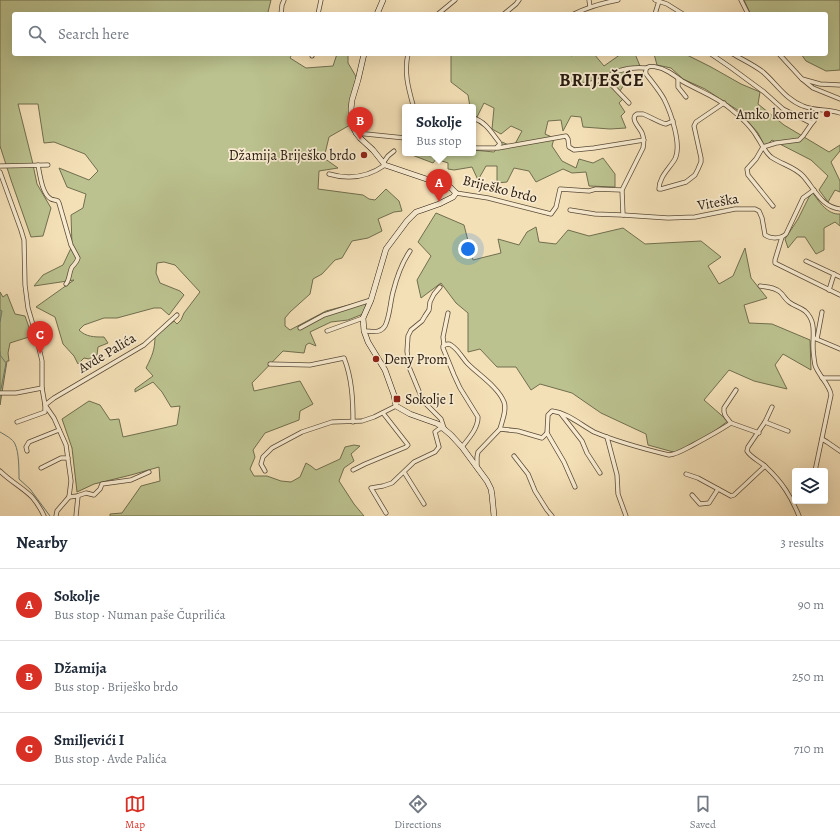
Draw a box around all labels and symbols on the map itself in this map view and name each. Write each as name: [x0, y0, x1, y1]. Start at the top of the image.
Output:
district label: BRIJEŠĆE: [559, 68, 645, 92]
place label: Amko komeric: [735, 105, 819, 124]
pin: B: [347, 107, 373, 140]
marker: Amko komeric: [822, 109, 832, 119]
place label: Džamija Briješko brdo: [229, 146, 356, 165]
marker: Džamija Briješko brdo: [359, 150, 369, 160]
pin: A: [426, 169, 452, 202]
street label: Briješko brdo: [461, 171, 539, 207]
street label: Viteška: [695, 189, 741, 215]
your location: [458, 239, 478, 259]
pin: C: [27, 321, 53, 354]
street label: Avde Palića: [74, 328, 140, 378]
place label: Deny Prom: [384, 350, 448, 369]
marker: Deny Prom: [371, 354, 381, 364]
place label: Sokolje I: [405, 390, 454, 409]
marker: Sokolje I: [392, 394, 402, 404]

